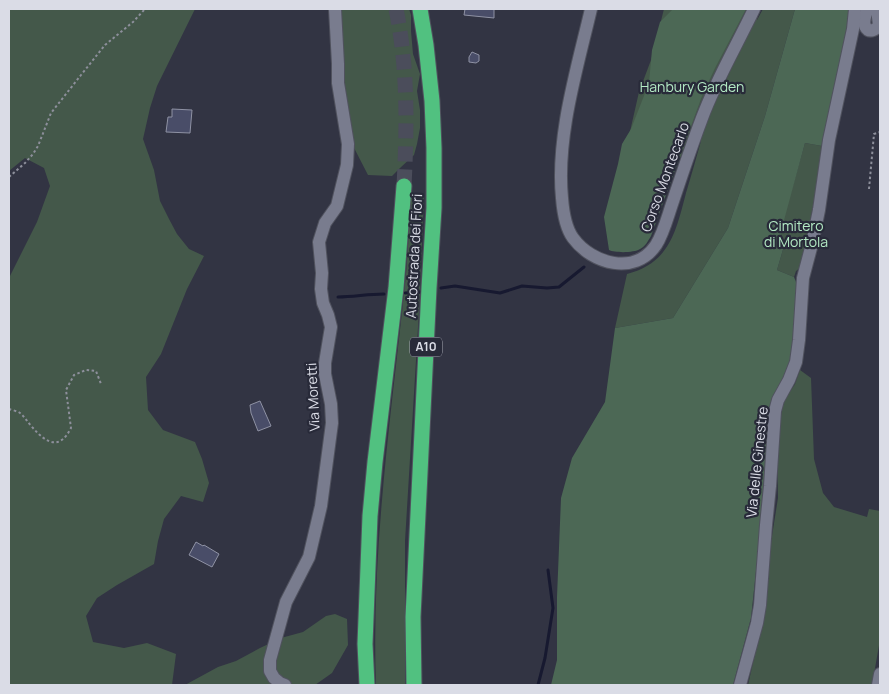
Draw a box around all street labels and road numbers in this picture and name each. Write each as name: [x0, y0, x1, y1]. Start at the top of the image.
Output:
street label: Corso Montecarlo: [636, 119, 693, 234]
street label: Autostrada dei Fiori: [401, 193, 426, 319]
road number: A10: [410, 338, 442, 357]
street label: Via Moretti: [301, 362, 324, 432]
street label: Via delle Ginestre: [741, 405, 772, 518]

